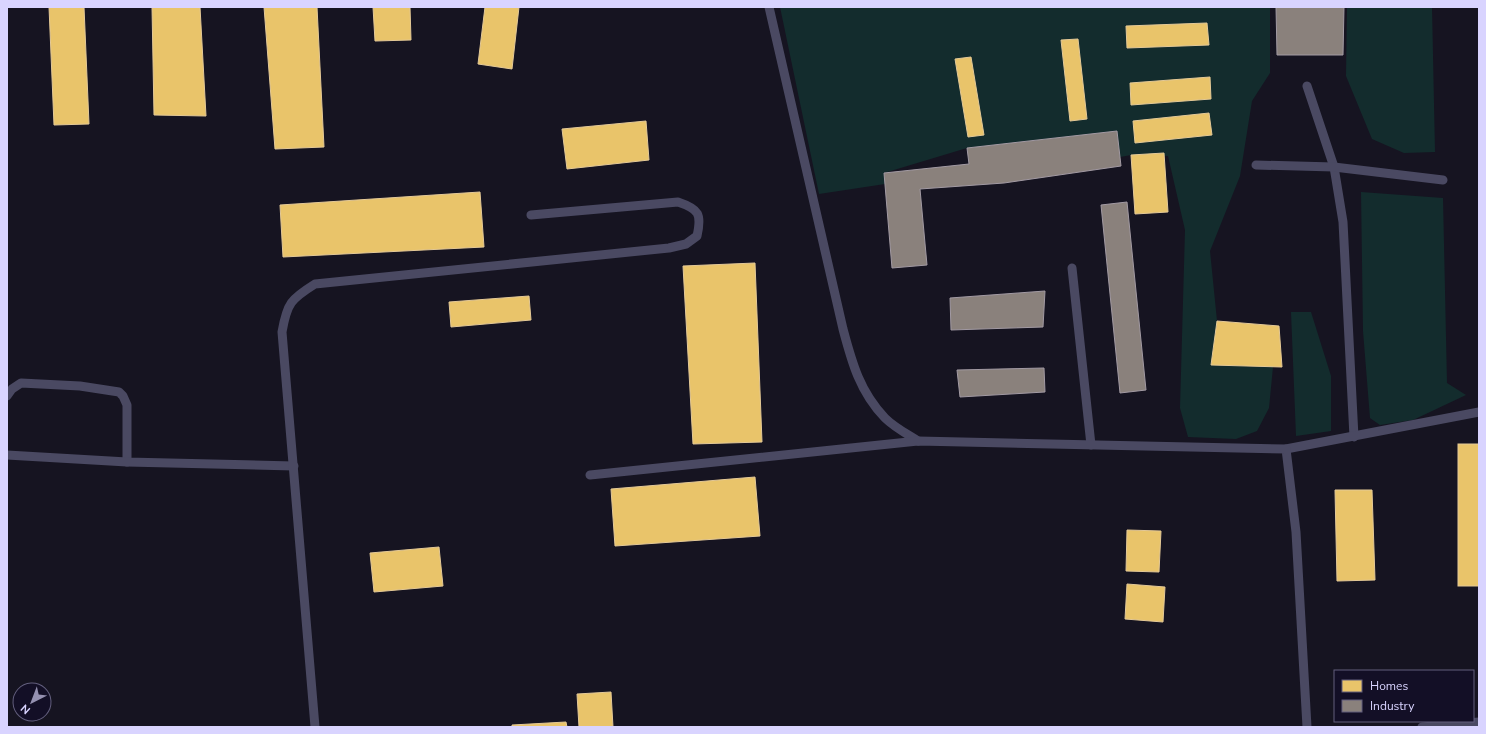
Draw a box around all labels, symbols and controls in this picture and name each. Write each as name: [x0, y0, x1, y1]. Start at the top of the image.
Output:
legend: [1334, 670, 1474, 722]
text: Homes: [1370, 678, 1408, 694]
north arrow: [12, 682, 52, 722]
text: Industry: [1370, 698, 1415, 714]
text: N: [18, 701, 34, 717]

